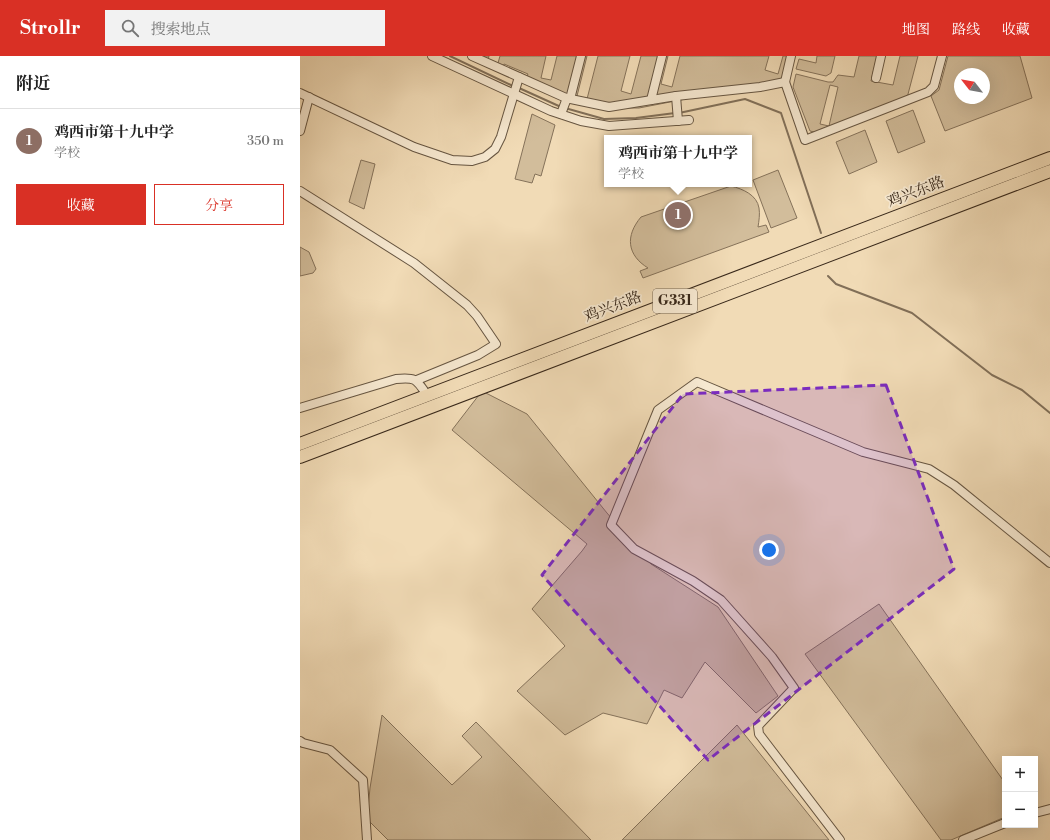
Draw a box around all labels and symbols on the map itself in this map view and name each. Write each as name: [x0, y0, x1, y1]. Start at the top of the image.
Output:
north arrow: [954, 68, 990, 104]
street label: 鸡兴东路: [885, 172, 947, 212]
pin: 1: [665, 200, 691, 230]
street label: 鸡兴东路: [582, 287, 644, 327]
road number: G331: [653, 289, 697, 313]
your location: [759, 540, 779, 560]

